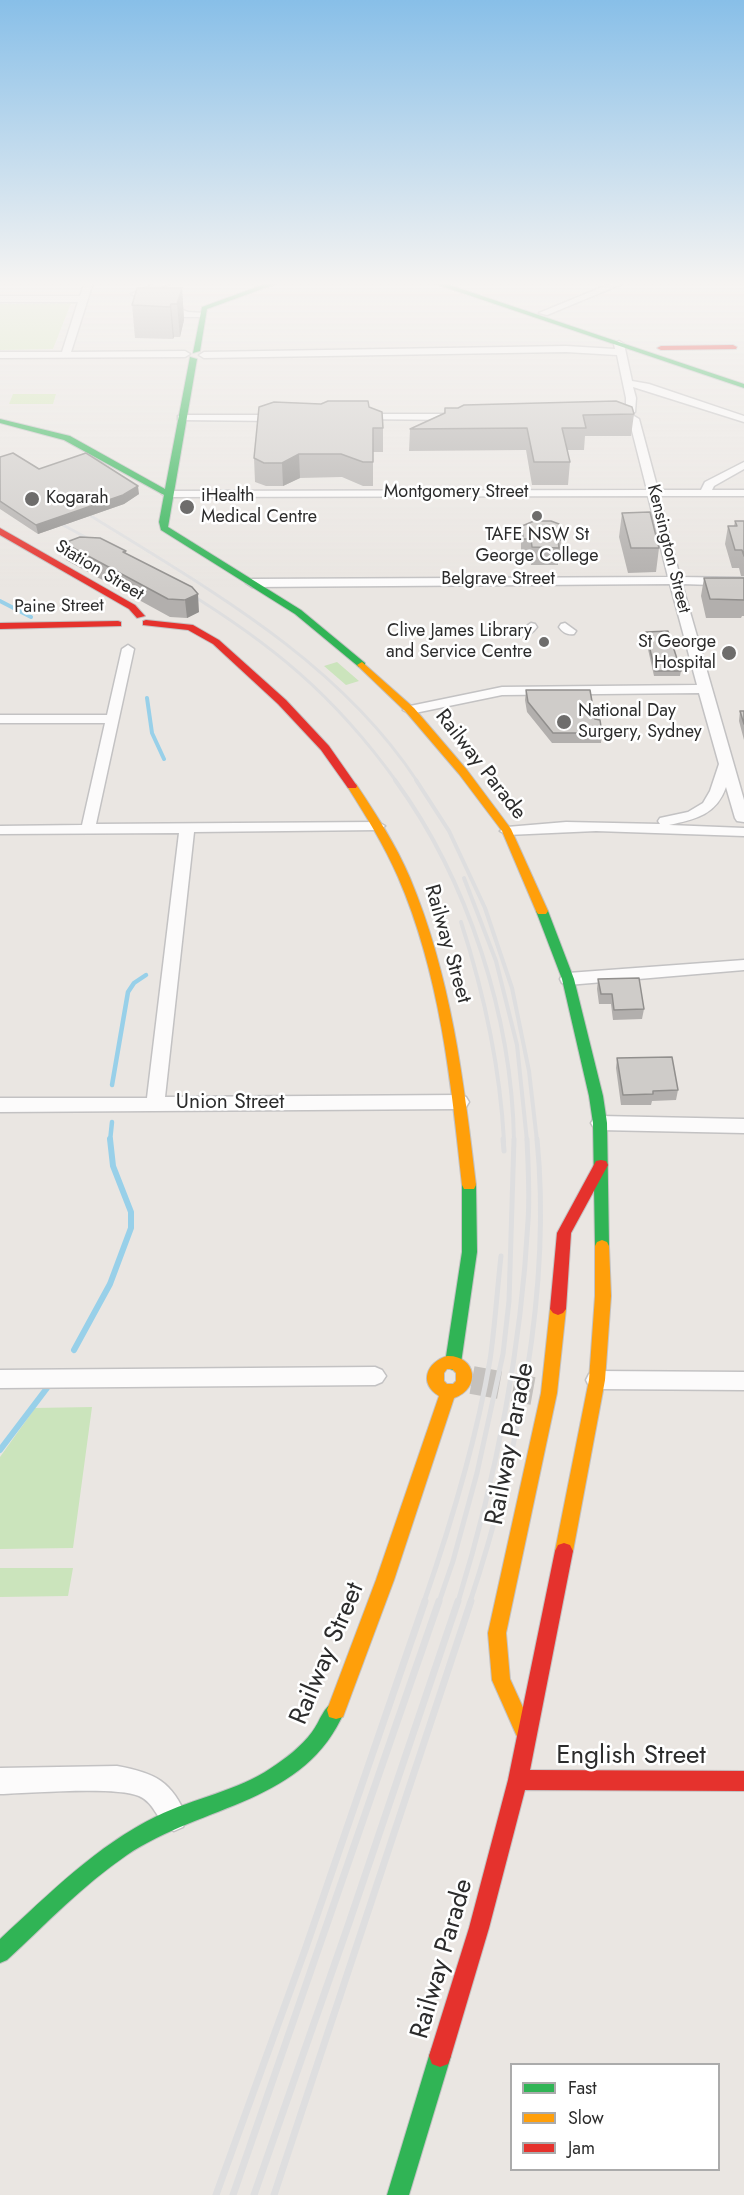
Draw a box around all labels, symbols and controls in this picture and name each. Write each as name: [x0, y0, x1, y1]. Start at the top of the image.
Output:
street label: Montgomery Street: [384, 482, 528, 504]
street label: Kensington Street: [642, 482, 694, 616]
place label: iHealth Medical Centre: [201, 486, 317, 528]
place label: Kogarah: [46, 488, 109, 510]
marker: Kogarah: [23, 490, 41, 508]
marker: iHealth Medical Centre: [178, 498, 196, 516]
marker: TAFE NSW St George College: [530, 509, 544, 523]
place label: TAFE NSW St George College: [475, 525, 599, 568]
street label: Station Street: [51, 536, 147, 606]
street label: Belgrave Street: [441, 569, 555, 591]
street label: Paine Street: [14, 595, 104, 619]
place label: Clive James Library and Service Centre: [386, 621, 532, 664]
place label: St George Hospital: [638, 632, 716, 674]
marker: Clive James Library and Service Centre: [537, 635, 551, 649]
marker: St George Hospital: [720, 644, 738, 662]
place label: National Day Surgery, Sydney: [578, 701, 702, 744]
street label: Railway Parade: [429, 705, 531, 825]
marker: National Day Surgery, Sydney: [555, 713, 573, 731]
street label: Railway Street: [418, 882, 476, 1006]
street label: Union Street: [176, 1090, 284, 1116]
street label: Railway Parade: [480, 1360, 542, 1528]
street label: Railway Street: [284, 1578, 372, 1730]
street label: English Street: [556, 1741, 706, 1773]
street label: Railway Parade: [405, 1876, 481, 2042]
legend: [510, 2063, 720, 2171]
text: Fast: [568, 2075, 597, 2101]
text: Slow: [568, 2105, 604, 2131]
text: Jam: [568, 2135, 595, 2161]

